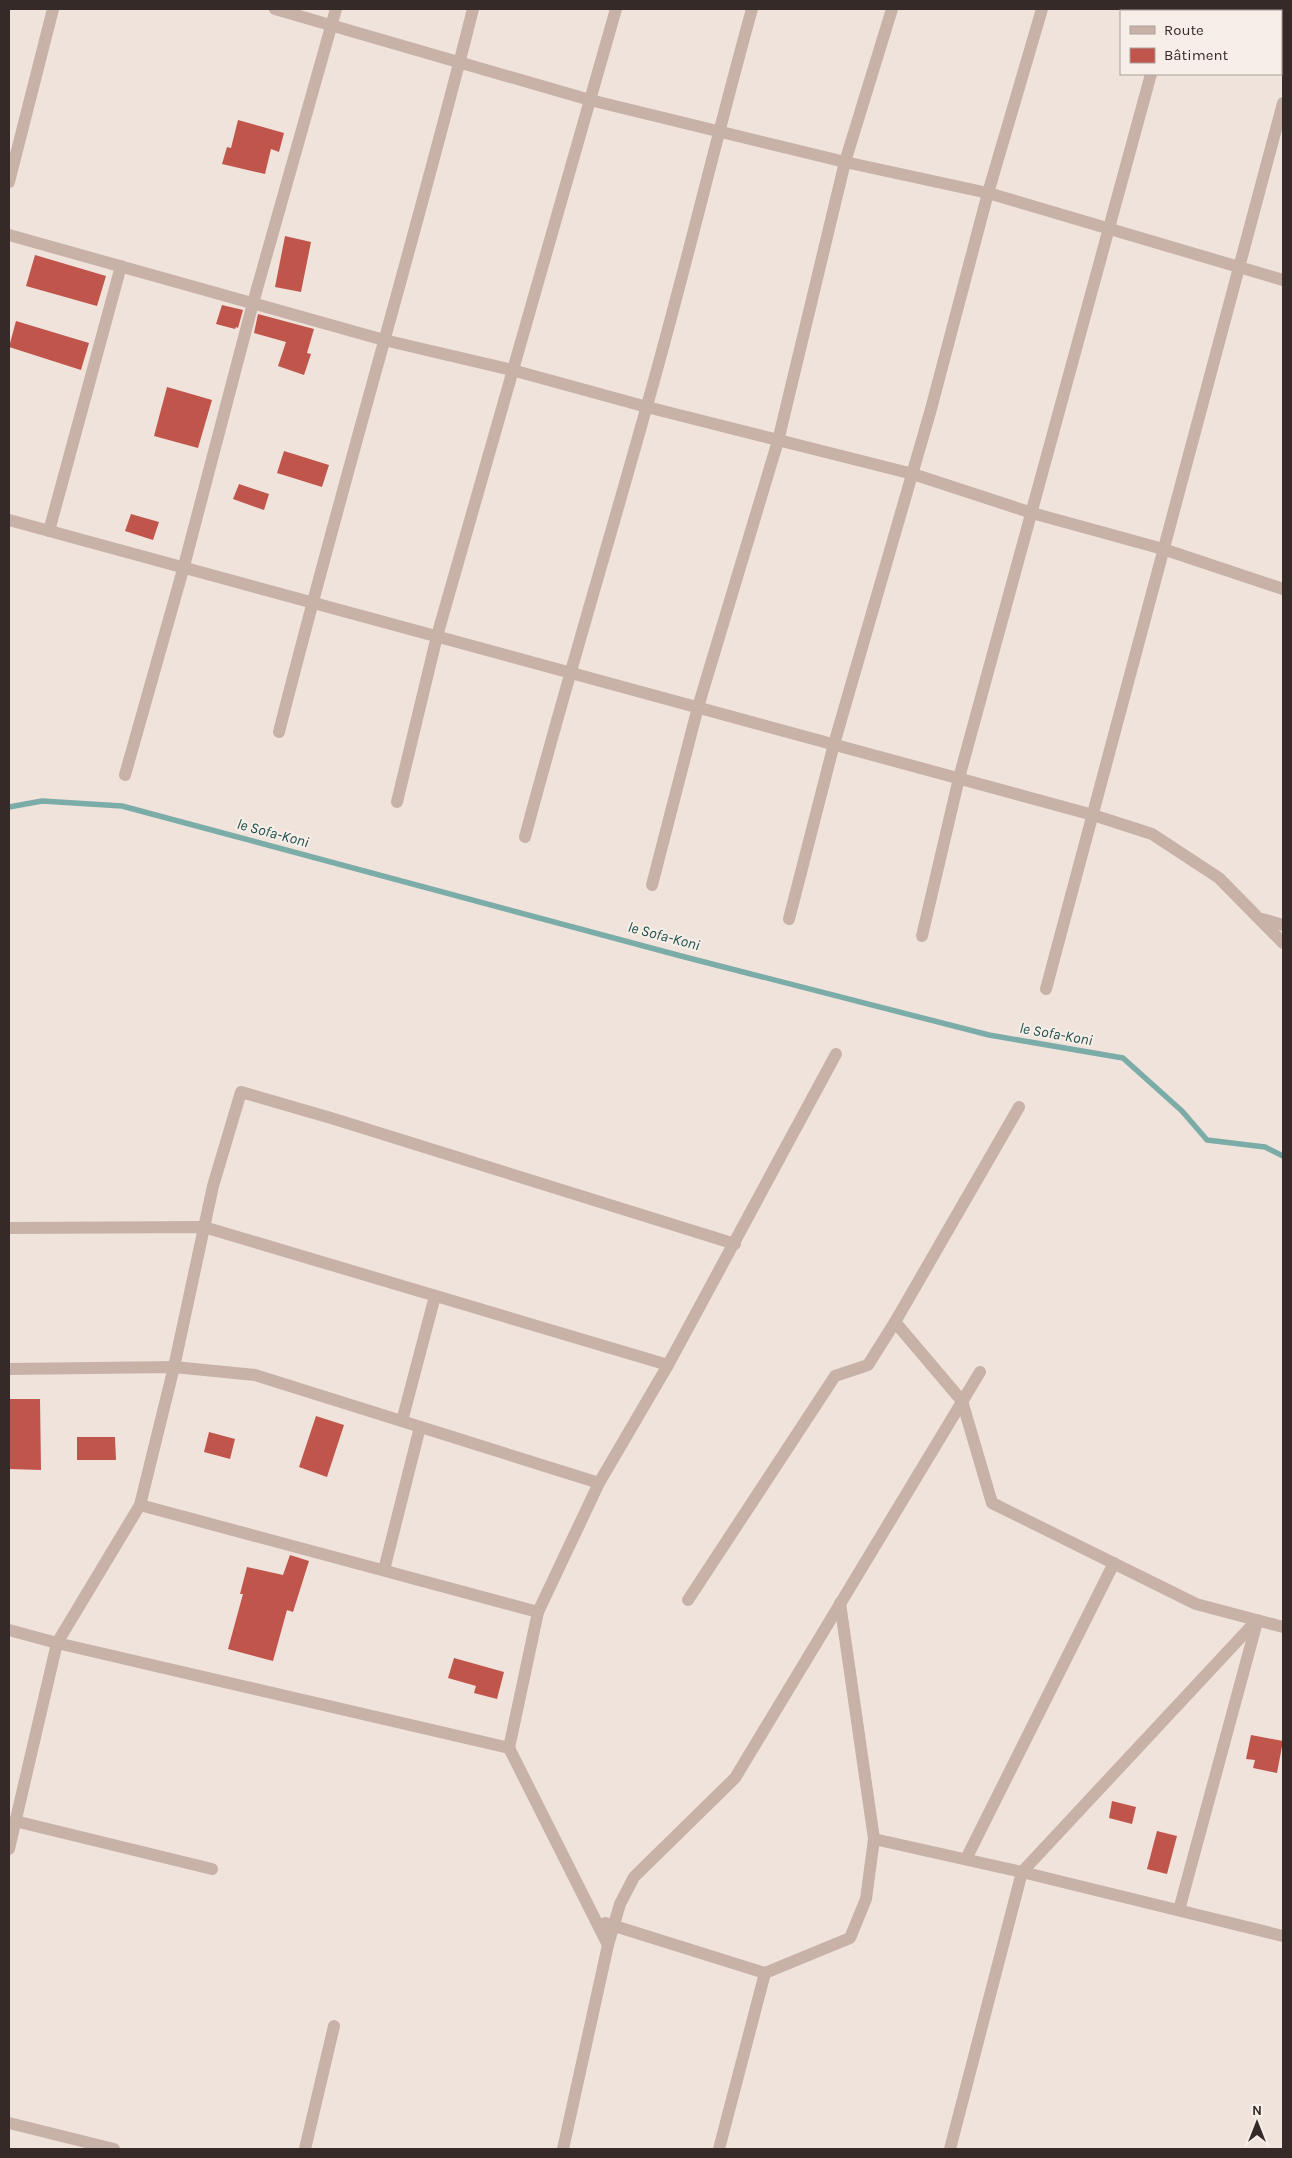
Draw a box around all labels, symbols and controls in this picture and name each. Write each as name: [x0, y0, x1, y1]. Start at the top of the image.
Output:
legend: [1120, 10, 1282, 75]
text: Route: [1164, 21, 1204, 39]
text: Bâtiment: [1164, 46, 1228, 64]
water label: le Sofa-Koni: [235, 815, 311, 851]
water label: le Sofa-Koni: [626, 918, 702, 954]
water label: le Sofa-Koni: [1018, 1019, 1094, 1049]
north arrow: [1232, 2098, 1282, 2148]
text: N: [1252, 2102, 1262, 2119]

